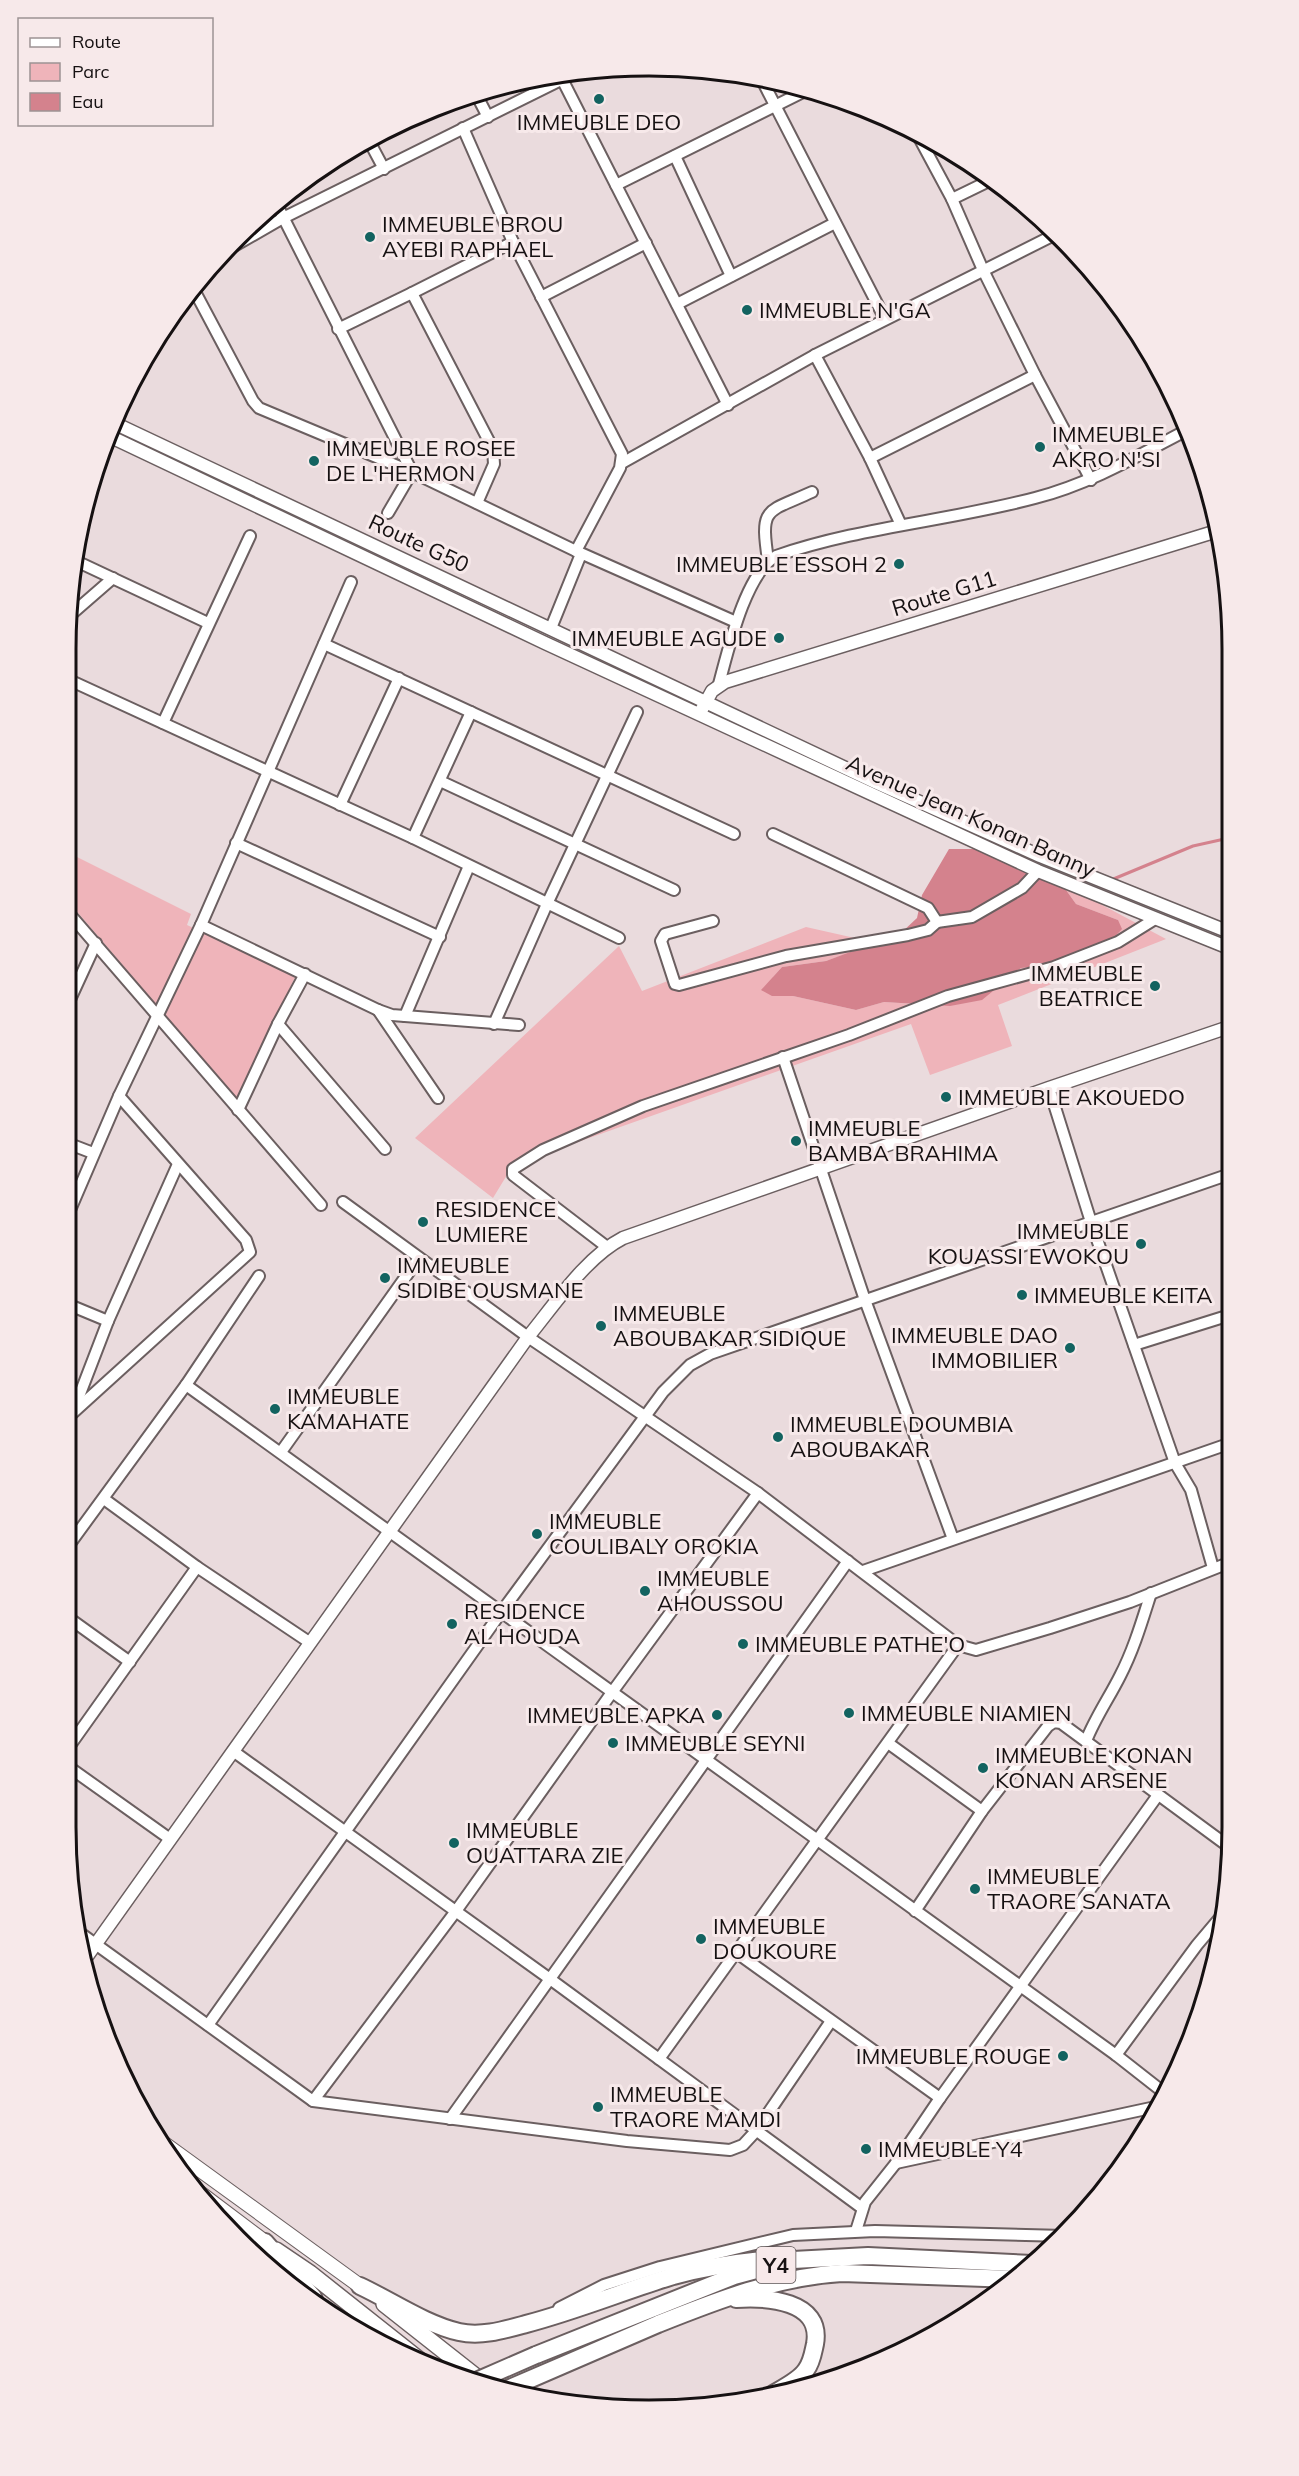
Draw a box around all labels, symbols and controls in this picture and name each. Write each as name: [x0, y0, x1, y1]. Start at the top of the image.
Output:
legend: [18, 18, 213, 126]
text: Route: [72, 30, 121, 53]
text: Parc: [72, 60, 110, 83]
text: Eau: [72, 90, 104, 113]
marker: IMMEUBLE DEO: [592, 92, 606, 106]
place label: IMMEUBLE DEO: [517, 108, 681, 136]
place label: IMMEUBLE BROU AYEBI RAPHAEL: [382, 210, 563, 263]
marker: IMMEUBLE BROU AYEBI RAPHAEL: [363, 230, 377, 244]
place label: IMMEUBLE N'GA: [759, 296, 931, 324]
marker: IMMEUBLE N'GA: [740, 303, 754, 317]
place label: IMMEUBLE AKRO N'SI: [1052, 420, 1164, 473]
place label: IMMEUBLE ROSEE DE L'HERMON: [326, 434, 516, 487]
marker: IMMEUBLE AKRO N'SI: [1033, 440, 1047, 454]
marker: IMMEUBLE ROSEE DE L'HERMON: [307, 454, 321, 468]
street label: Route G50: [364, 507, 474, 579]
place label: IMMEUBLE ESSOH 2: [676, 550, 887, 578]
marker: IMMEUBLE ESSOH 2: [892, 557, 906, 571]
street label: Route G11: [888, 564, 1000, 622]
place label: IMMEUBLE AGUDE: [572, 624, 767, 652]
marker: IMMEUBLE AGUDE: [772, 631, 786, 645]
street label: Avenue Jean Konan Banny: [842, 748, 1100, 884]
place label: IMMEUBLE BEATRICE: [1031, 959, 1143, 1012]
marker: IMMEUBLE BEATRICE: [1148, 979, 1162, 993]
place label: IMMEUBLE AKOUEDO: [958, 1083, 1185, 1111]
marker: IMMEUBLE AKOUEDO: [939, 1090, 953, 1104]
place label: IMMEUBLE BAMBA BRAHIMA: [808, 1114, 998, 1167]
marker: IMMEUBLE BAMBA BRAHIMA: [789, 1134, 803, 1148]
place label: RESIDENCE LUMIERE: [435, 1195, 556, 1248]
marker: RESIDENCE LUMIERE: [416, 1215, 430, 1229]
place label: IMMEUBLE KOUASSI EWOKOU: [928, 1217, 1129, 1270]
marker: IMMEUBLE KOUASSI EWOKOU: [1134, 1237, 1148, 1251]
place label: IMMEUBLE SIDIBE OUSMANE: [397, 1251, 583, 1304]
marker: IMMEUBLE SIDIBE OUSMANE: [378, 1271, 392, 1285]
place label: IMMEUBLE KEITA: [1034, 1281, 1212, 1309]
marker: IMMEUBLE KEITA: [1015, 1288, 1029, 1302]
place label: IMMEUBLE ABOUBAKAR SIDIQUE: [613, 1299, 846, 1352]
marker: IMMEUBLE ABOUBAKAR SIDIQUE: [594, 1319, 608, 1333]
place label: IMMEUBLE DAO IMMOBILIER: [891, 1321, 1058, 1374]
marker: IMMEUBLE DAO IMMOBILIER: [1063, 1341, 1077, 1355]
place label: IMMEUBLE KAMAHATE: [287, 1382, 409, 1435]
marker: IMMEUBLE KAMAHATE: [268, 1402, 282, 1416]
place label: IMMEUBLE DOUMBIA ABOUBAKAR: [790, 1410, 1013, 1463]
marker: IMMEUBLE DOUMBIA ABOUBAKAR: [771, 1430, 785, 1444]
place label: IMMEUBLE COULIBALY OROKIA: [549, 1507, 759, 1560]
marker: IMMEUBLE COULIBALY OROKIA: [530, 1527, 544, 1541]
place label: IMMEUBLE AHOUSSOU: [657, 1564, 784, 1617]
marker: IMMEUBLE AHOUSSOU: [638, 1584, 652, 1598]
place label: RESIDENCE AL HOUDA: [464, 1597, 585, 1650]
marker: RESIDENCE AL HOUDA: [445, 1617, 459, 1631]
place label: IMMEUBLE PATHE'O: [755, 1630, 965, 1658]
marker: IMMEUBLE PATHE'O: [736, 1637, 750, 1651]
place label: IMMEUBLE NIAMIEN: [861, 1699, 1071, 1727]
place label: IMMEUBLE APKA: [527, 1701, 705, 1729]
marker: IMMEUBLE NIAMIEN: [842, 1706, 856, 1720]
marker: IMMEUBLE APKA: [710, 1708, 724, 1722]
place label: IMMEUBLE SEYNI: [625, 1729, 805, 1757]
marker: IMMEUBLE SEYNI: [606, 1736, 620, 1750]
place label: IMMEUBLE KONAN KONAN ARSENE: [995, 1741, 1192, 1794]
marker: IMMEUBLE KONAN KONAN ARSENE: [976, 1761, 990, 1775]
place label: IMMEUBLE OUATTARA ZIE: [466, 1816, 623, 1869]
marker: IMMEUBLE OUATTARA ZIE: [447, 1836, 461, 1850]
place label: IMMEUBLE TRAORE SANATA: [987, 1862, 1171, 1915]
marker: IMMEUBLE TRAORE SANATA: [968, 1882, 982, 1896]
place label: IMMEUBLE DOUKOURE: [713, 1912, 837, 1965]
marker: IMMEUBLE DOUKOURE: [694, 1932, 708, 1946]
place label: IMMEUBLE ROUGE: [856, 2042, 1051, 2070]
marker: IMMEUBLE ROUGE: [1056, 2049, 1070, 2063]
place label: IMMEUBLE TRAORE MAMDI: [610, 2080, 781, 2133]
marker: IMMEUBLE TRAORE MAMDI: [591, 2100, 605, 2114]
place label: IMMEUBLE Y4: [878, 2135, 1023, 2163]
marker: IMMEUBLE Y4: [859, 2142, 873, 2156]
road number: Y4: [756, 2247, 796, 2283]

